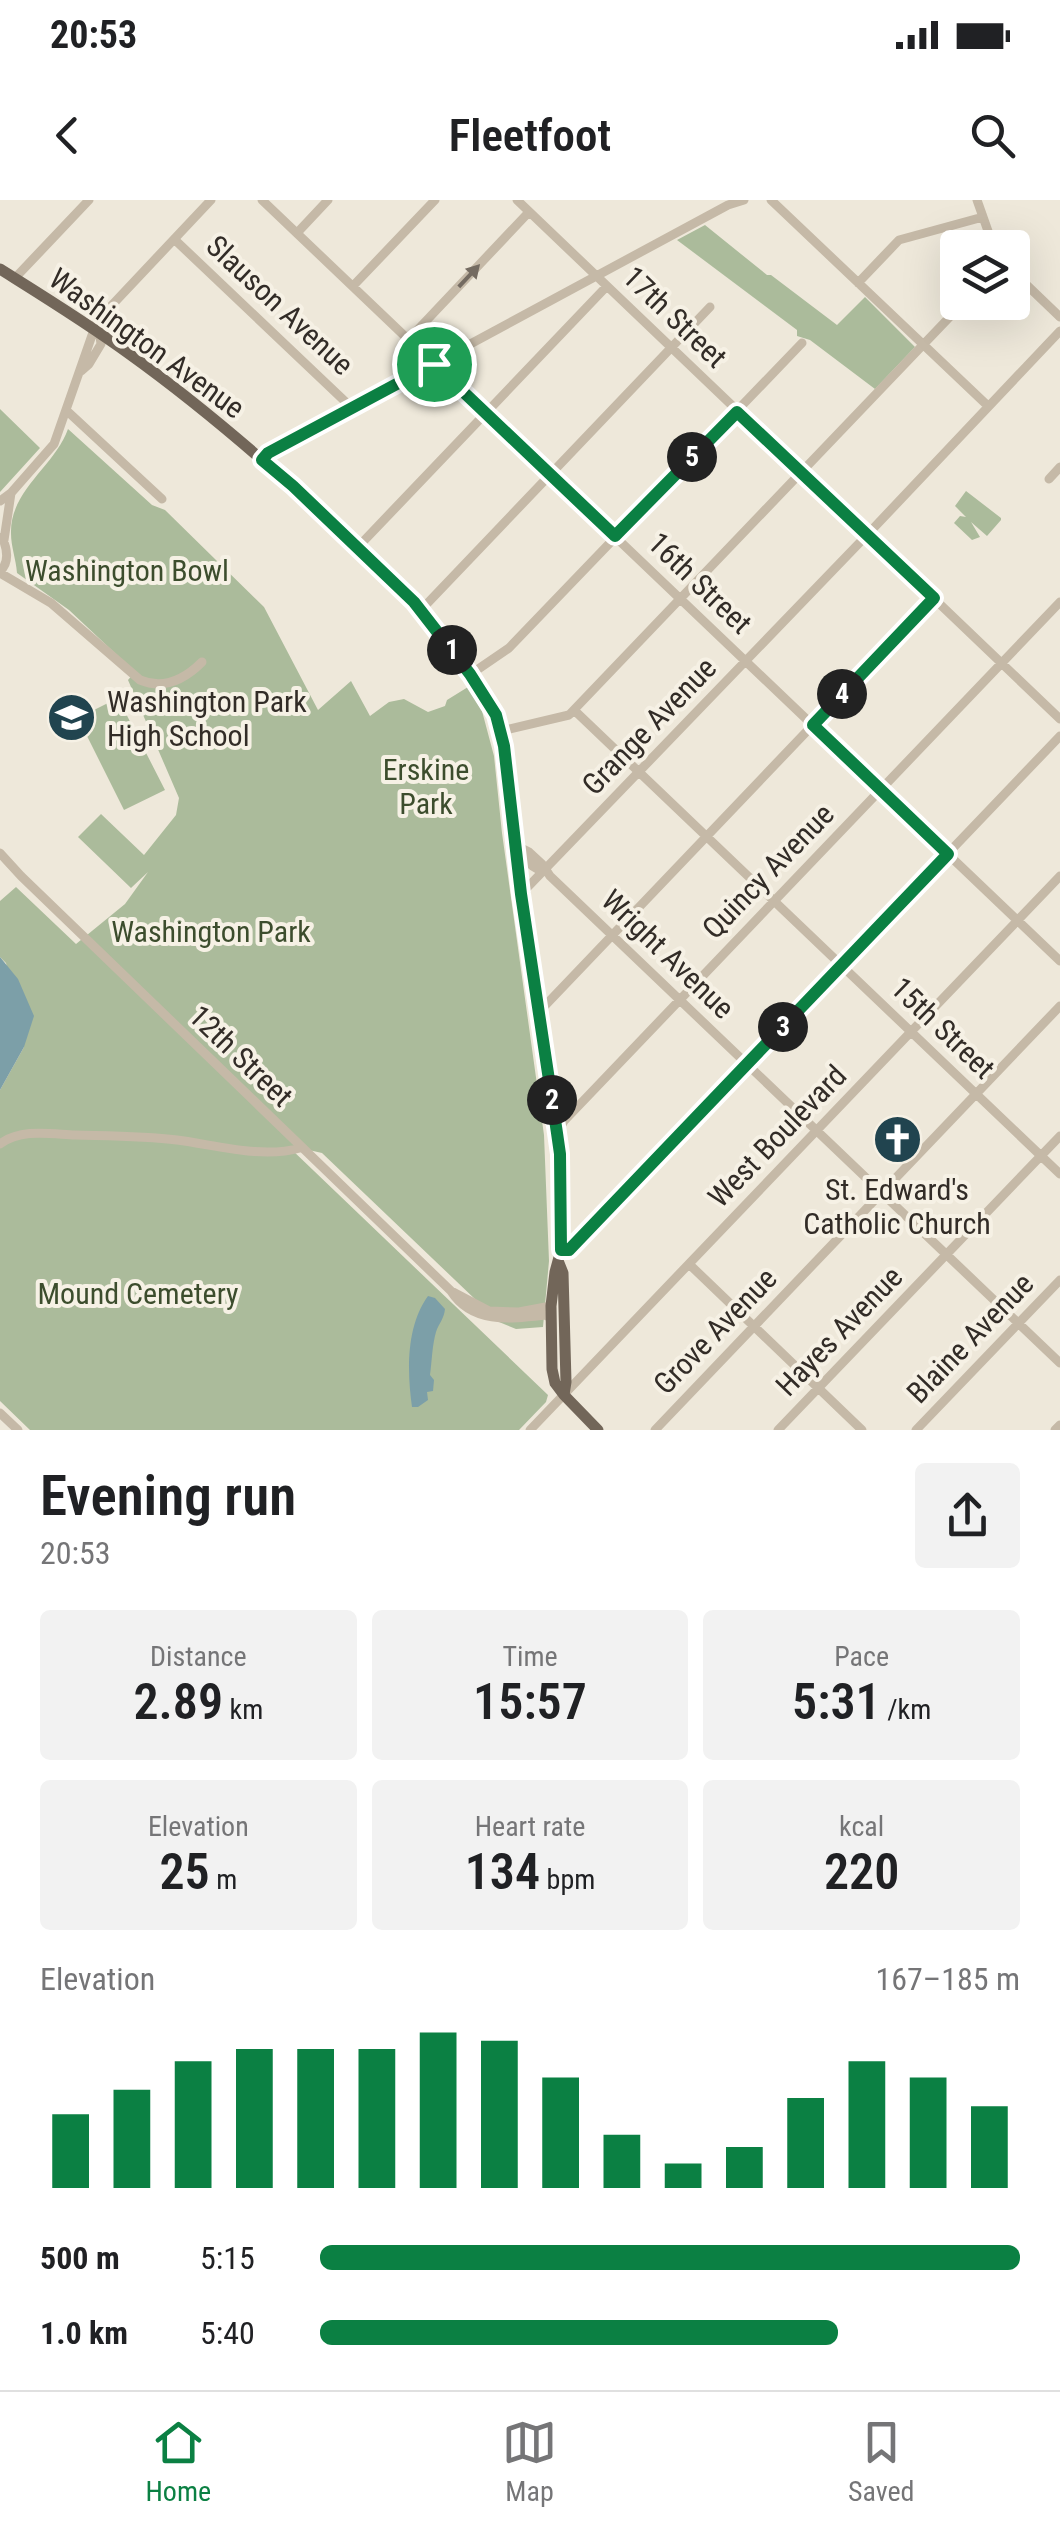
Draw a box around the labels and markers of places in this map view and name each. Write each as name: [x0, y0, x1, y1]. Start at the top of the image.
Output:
pin: [392, 322, 477, 407]
pin: 5: [667, 432, 717, 482]
pin: 1: [427, 625, 477, 675]
pin: 4: [817, 669, 867, 719]
place label: Washington Park High School: [107, 684, 307, 753]
school or university icon: Washington Park High School: [46, 692, 98, 744]
pin: 3: [758, 1002, 808, 1052]
pin: 2: [527, 1075, 577, 1125]
church icon: St. Edward's Catholic Church: [871, 1114, 923, 1166]
place label: St. Edward's Catholic Church: [803, 1172, 991, 1241]

